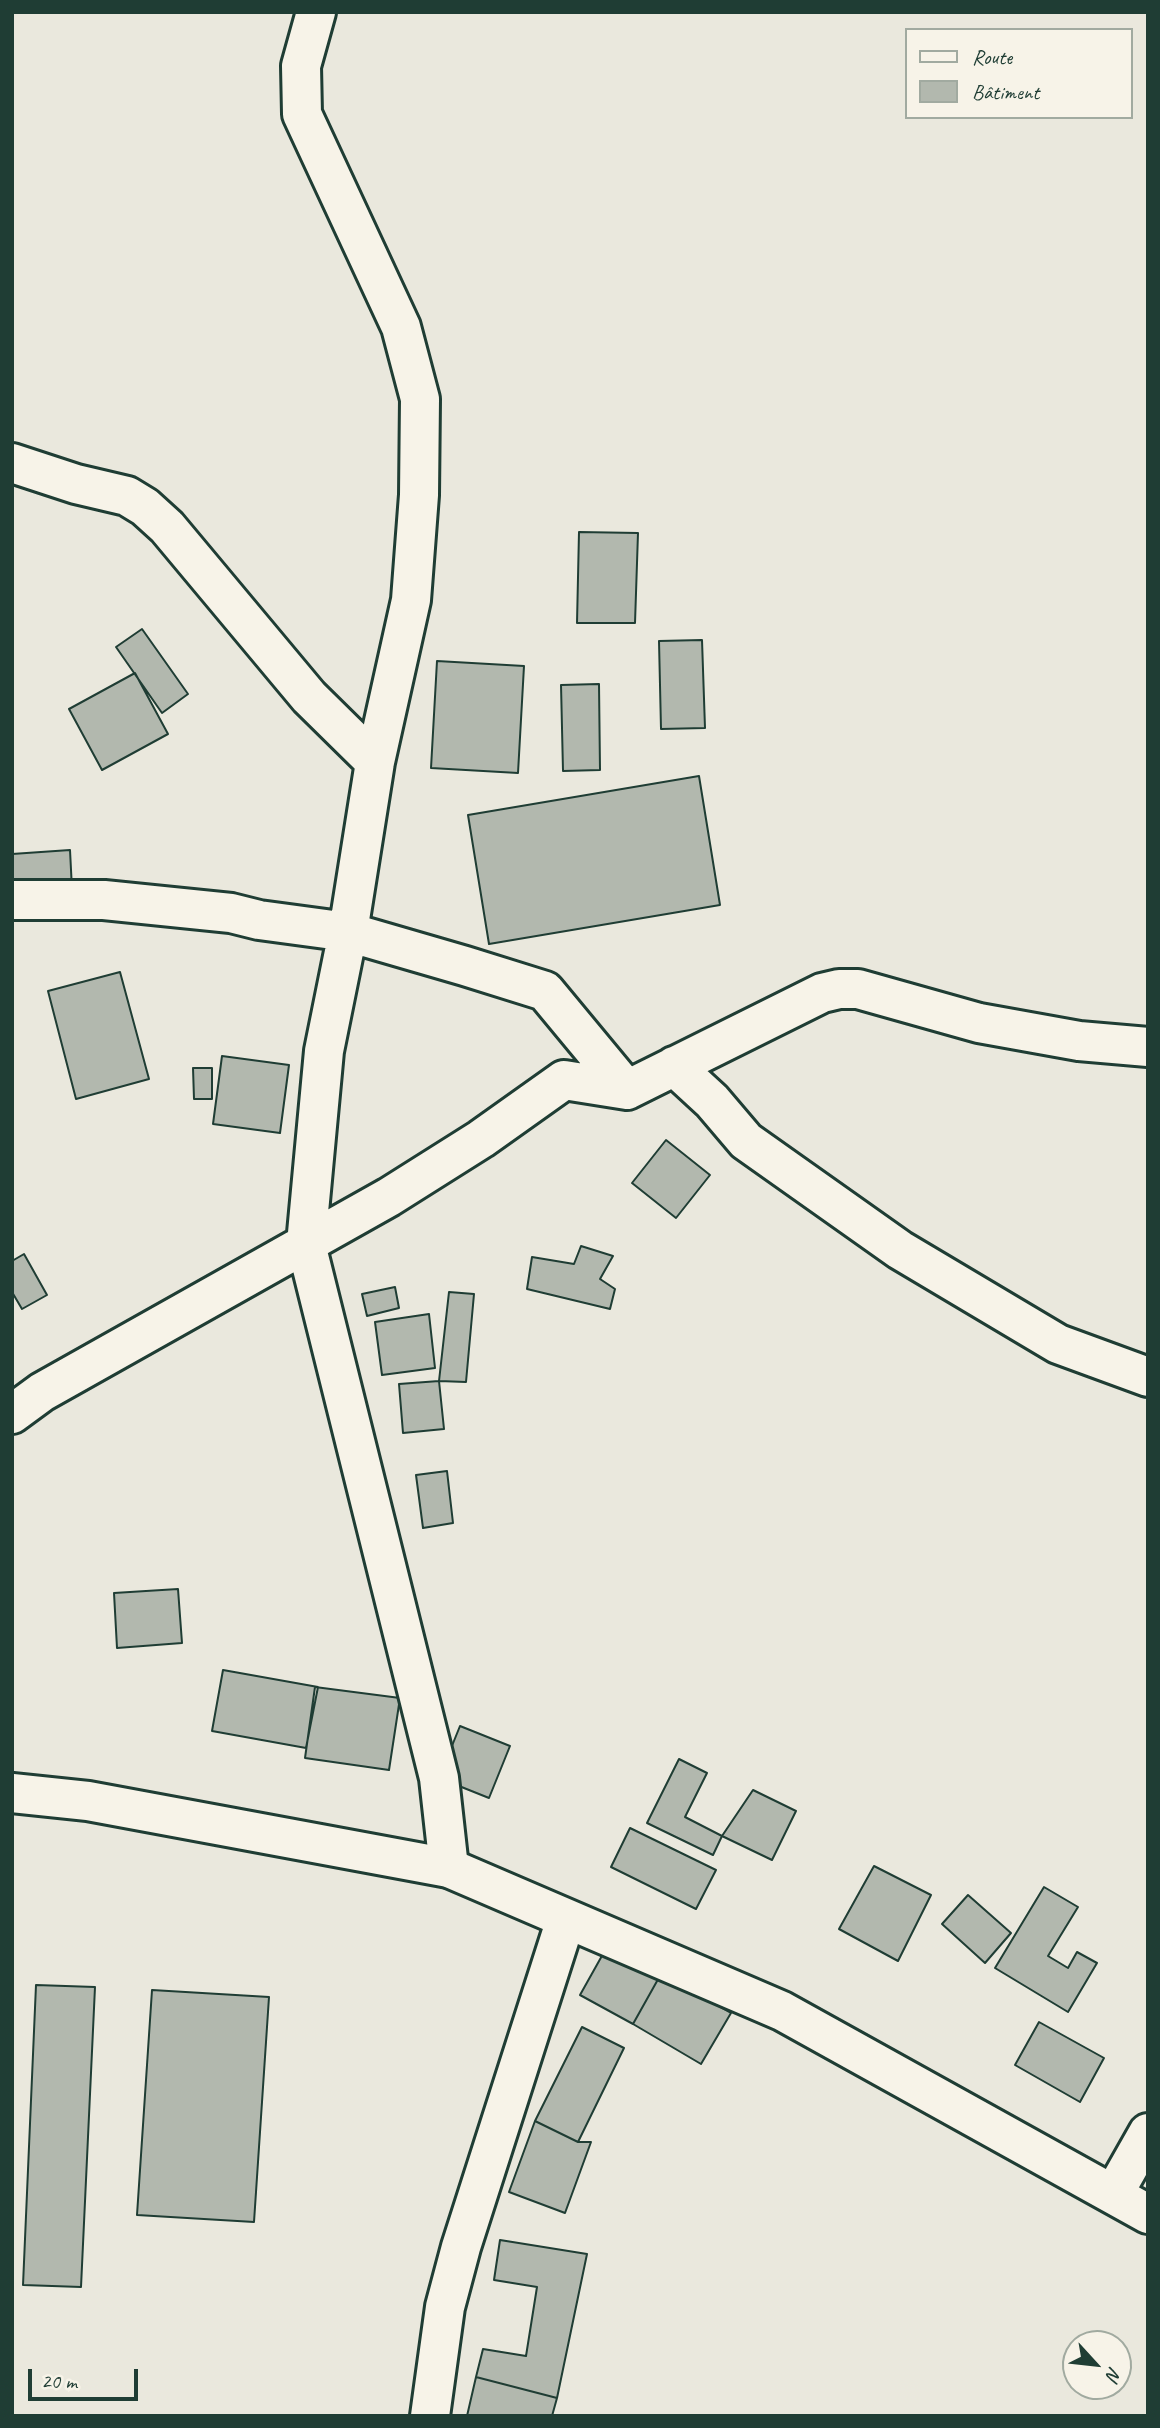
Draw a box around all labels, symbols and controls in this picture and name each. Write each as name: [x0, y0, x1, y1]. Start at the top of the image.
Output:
legend: [904, 28, 1132, 119]
text: Route: [972, 44, 1012, 70]
text: Bâtiment: [972, 79, 1039, 105]
north arrow: [1062, 2330, 1132, 2400]
scale bar: [32, 2354, 142, 2398]
text: N: [1101, 2363, 1127, 2384]
text: 20 m: [41, 2368, 77, 2394]

